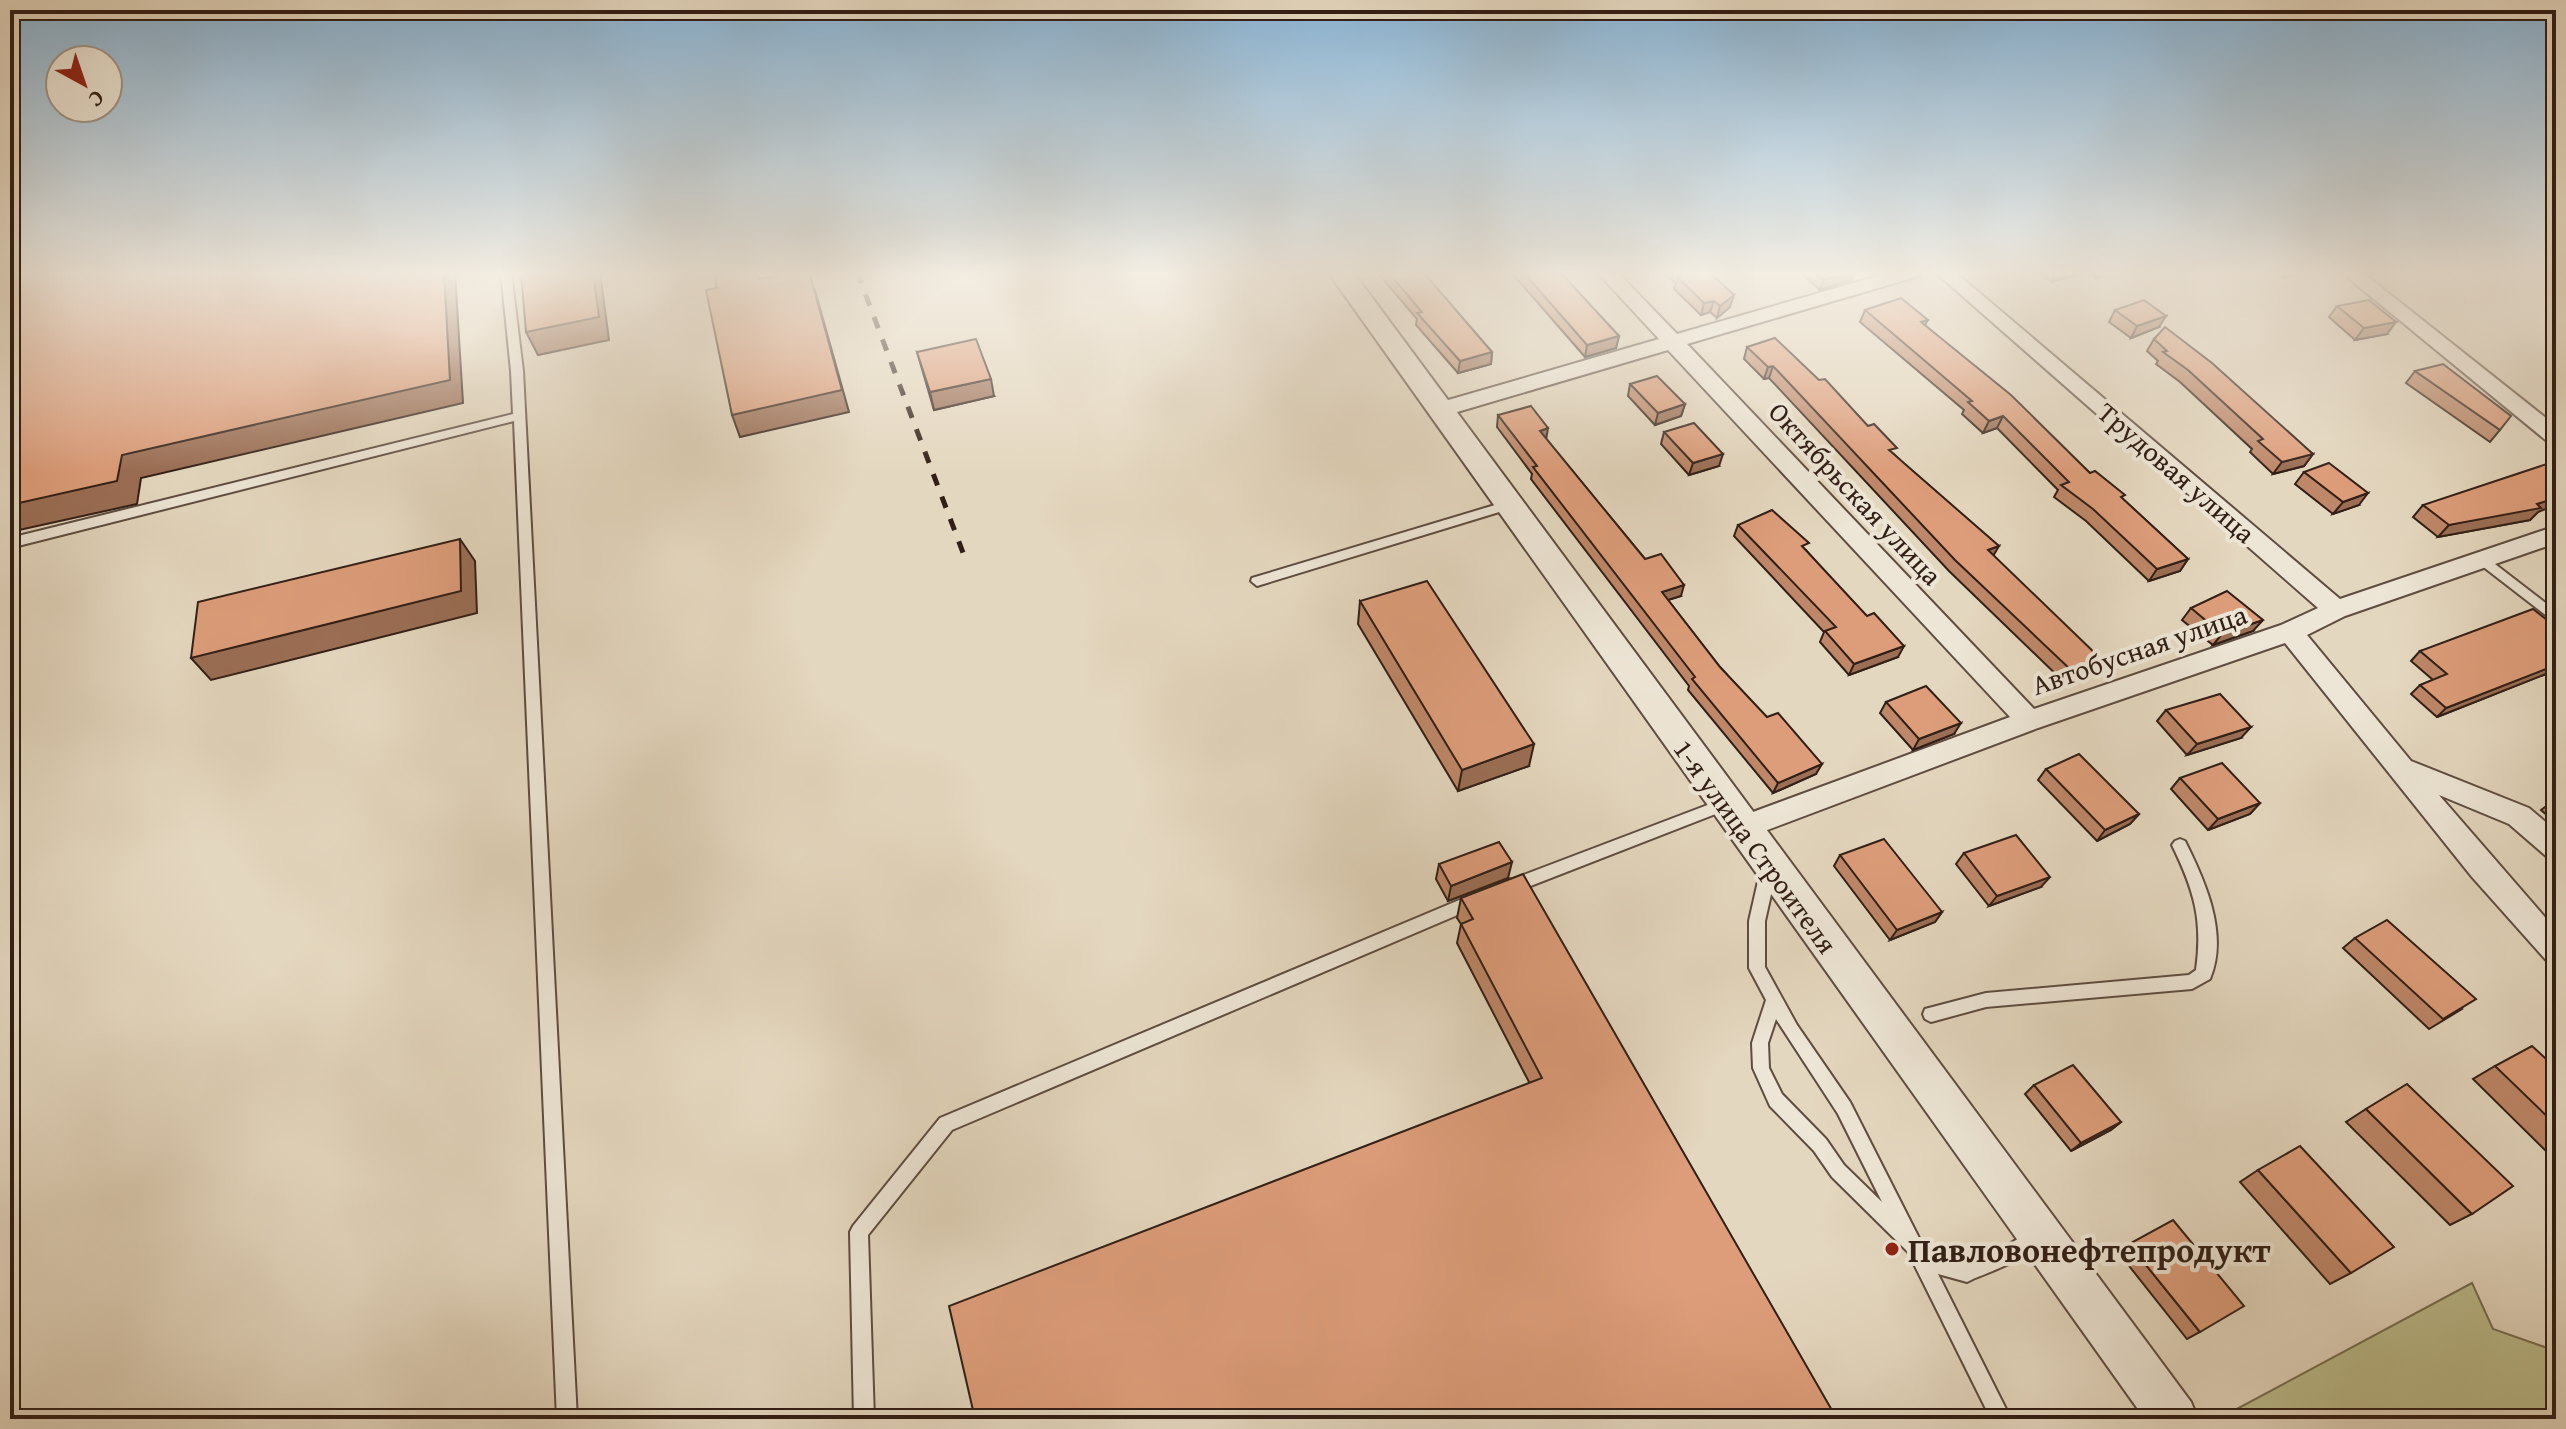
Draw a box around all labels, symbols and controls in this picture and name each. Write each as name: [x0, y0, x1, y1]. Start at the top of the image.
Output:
north arrow: [44, 44, 124, 124]
text: С: [82, 83, 112, 116]
street label: Октябрьская улица: [1760, 392, 1953, 595]
street label: Трудовая улица: [2089, 392, 2265, 553]
street label: Автобусная улица: [2026, 593, 2253, 705]
street label: 1-я улица Строителя: [1664, 730, 1848, 962]
place label: Павловонефтепродукт: [1908, 1225, 2271, 1274]
marker: Павловонефтепродукт: [1883, 1240, 1901, 1258]

